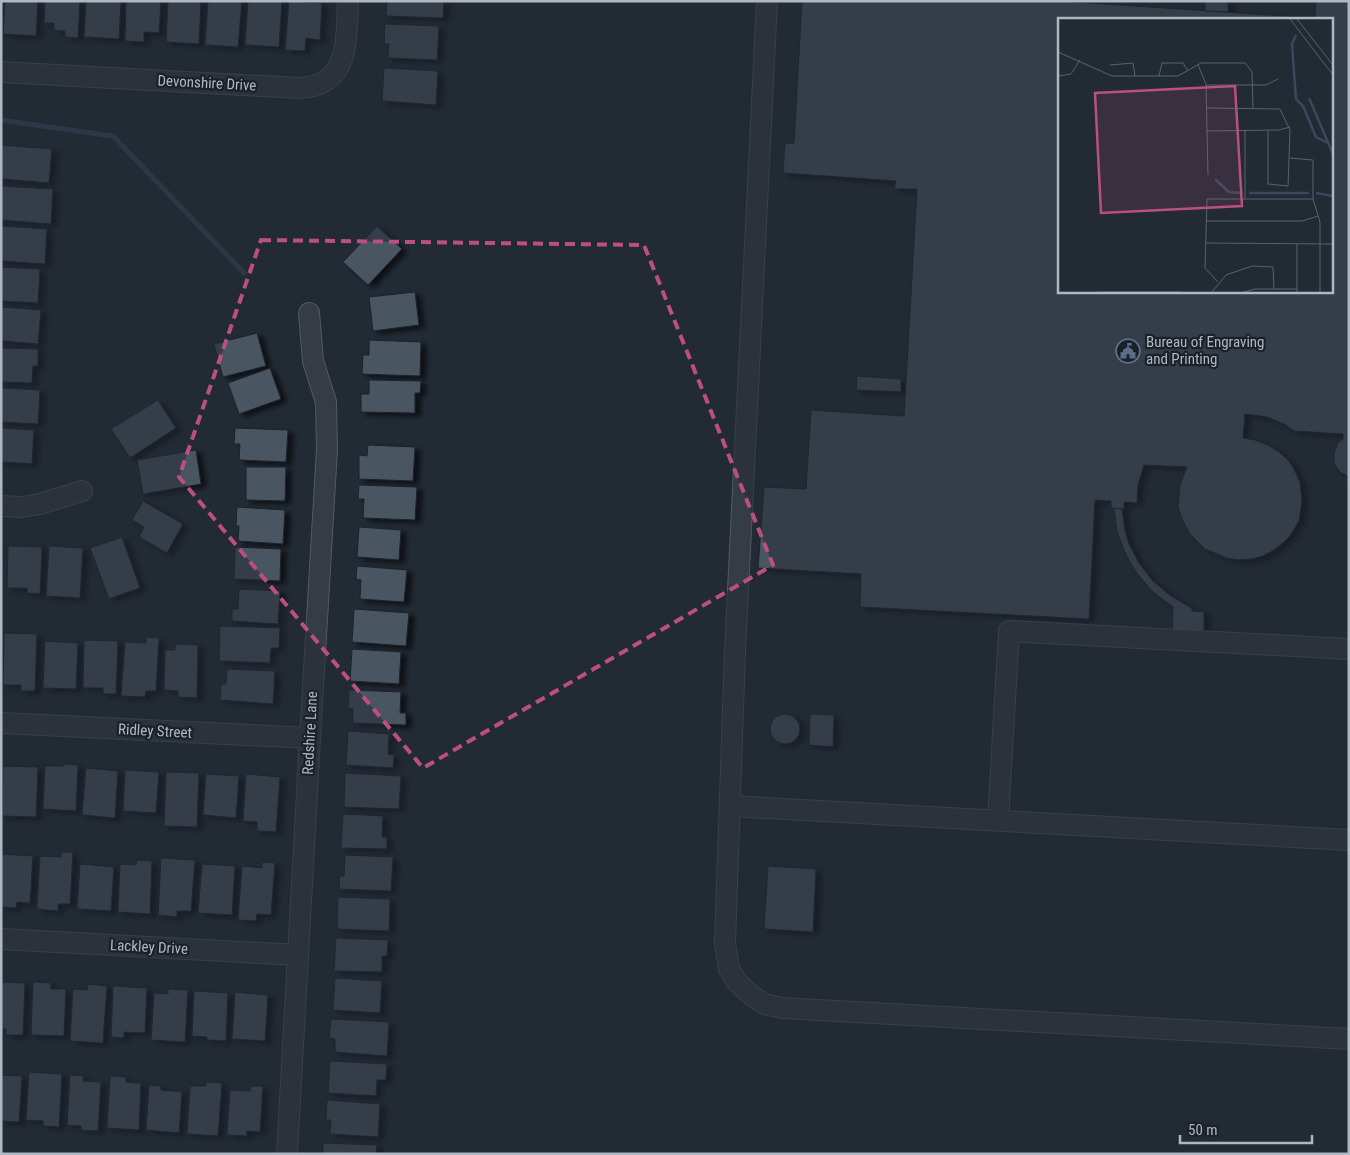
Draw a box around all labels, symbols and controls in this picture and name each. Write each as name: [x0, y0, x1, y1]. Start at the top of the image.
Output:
inset map: [1058, 18, 1332, 292]
street label: Devonshire Drive: [157, 71, 257, 95]
place label: Bureau of Engraving and Printing: [1146, 333, 1265, 368]
public building icon: Bureau of Engraving and Printing: [1115, 338, 1141, 364]
street label: Redshire Lane: [299, 691, 321, 775]
street label: Ridley Street: [118, 720, 192, 742]
street label: Lackley Drive: [110, 936, 188, 958]
scale bar: [1180, 1112, 1312, 1144]
text: 50 m: [1188, 1121, 1218, 1139]

